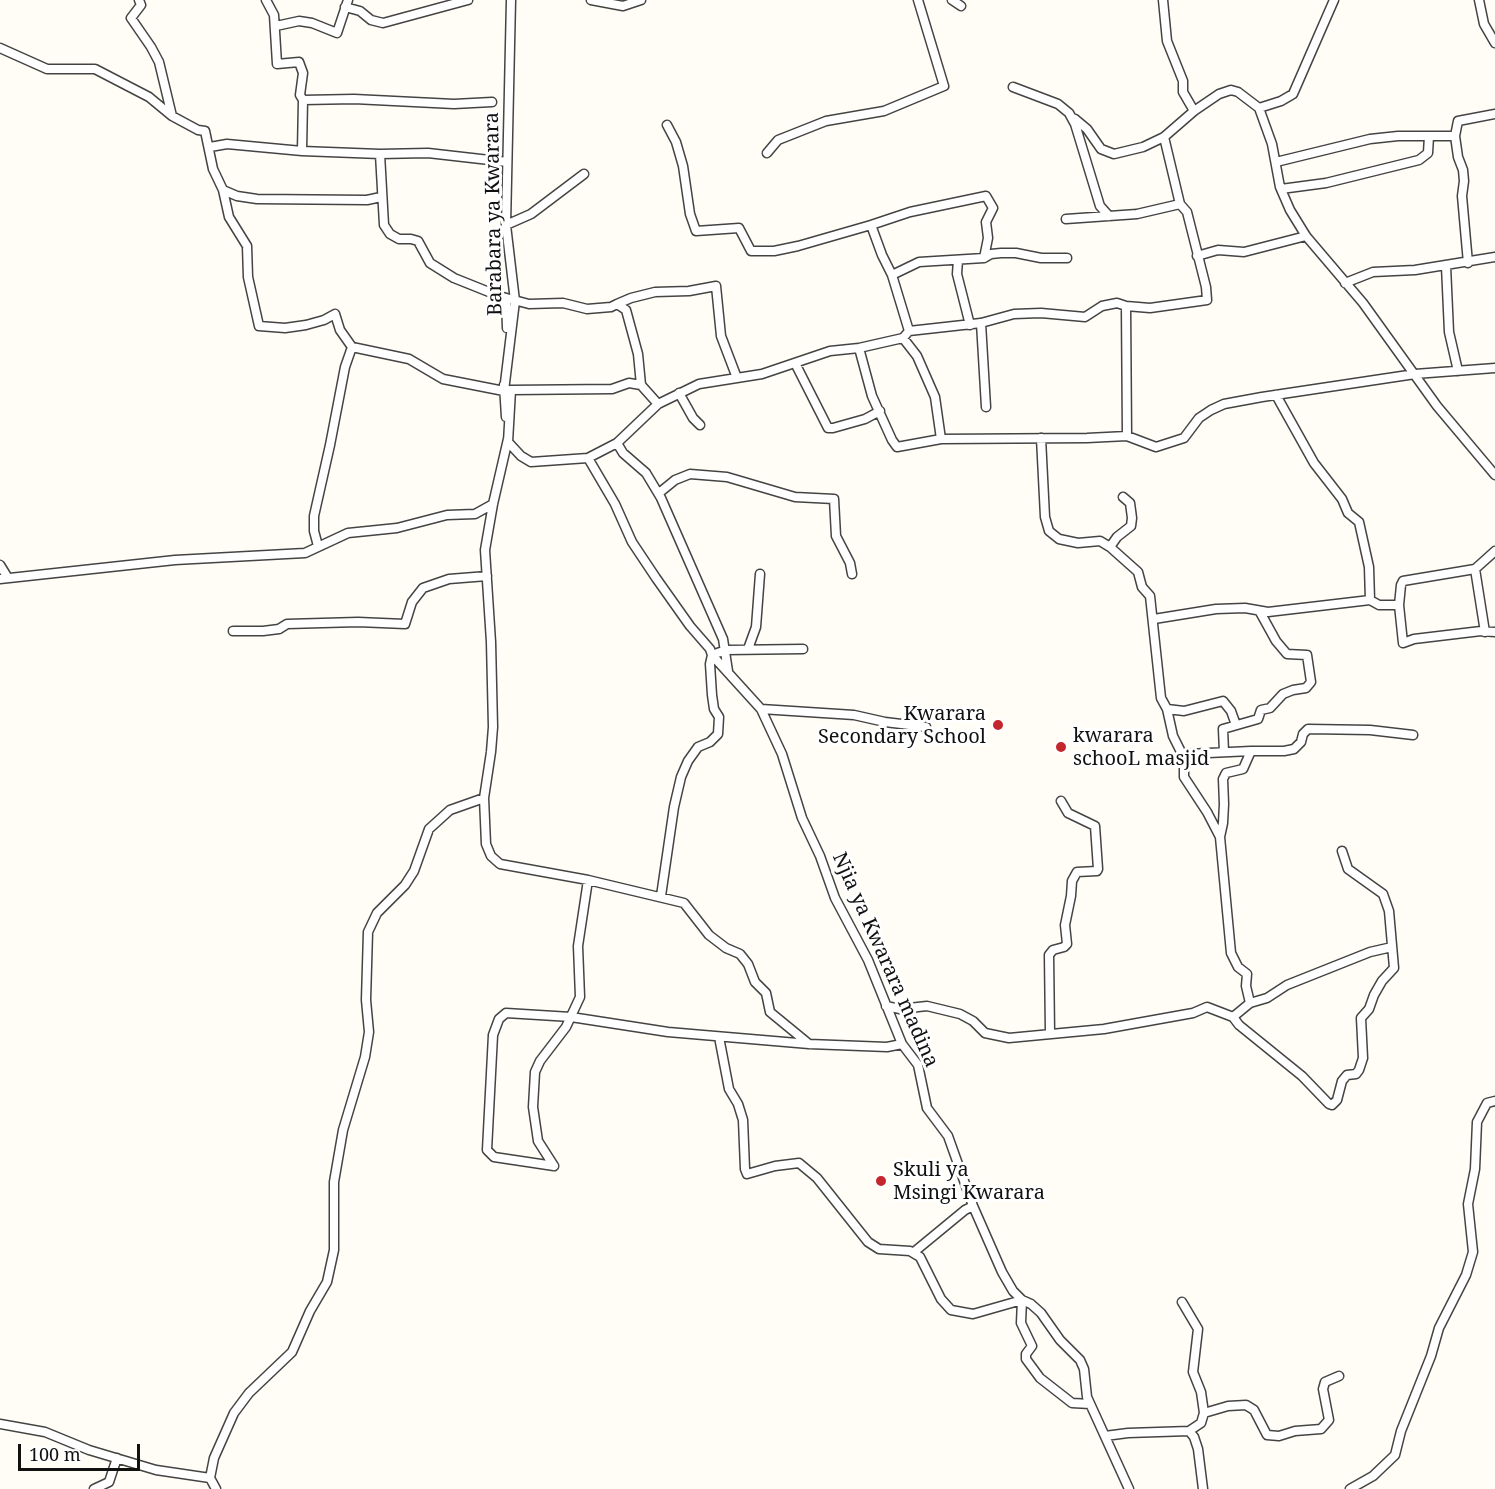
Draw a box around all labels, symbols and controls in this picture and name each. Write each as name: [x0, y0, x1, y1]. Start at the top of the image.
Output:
street label: Barabara ya Kwarara: [480, 112, 508, 316]
place label: Kwarara Secondary School: [818, 702, 986, 749]
marker: Kwarara Secondary School: [991, 718, 1005, 732]
place label: kwarara schooL masjid: [1073, 724, 1209, 771]
marker: kwarara schooL masjid: [1054, 740, 1068, 754]
street label: Njia ya Kwarara madina: [827, 849, 943, 1071]
place label: Skuli ya Msingi Kwarara: [893, 1158, 1045, 1205]
marker: Skuli ya Msingi Kwarara: [874, 1174, 888, 1188]
scale bar: [21, 1432, 142, 1470]
text: 100 m: [29, 1442, 81, 1466]

